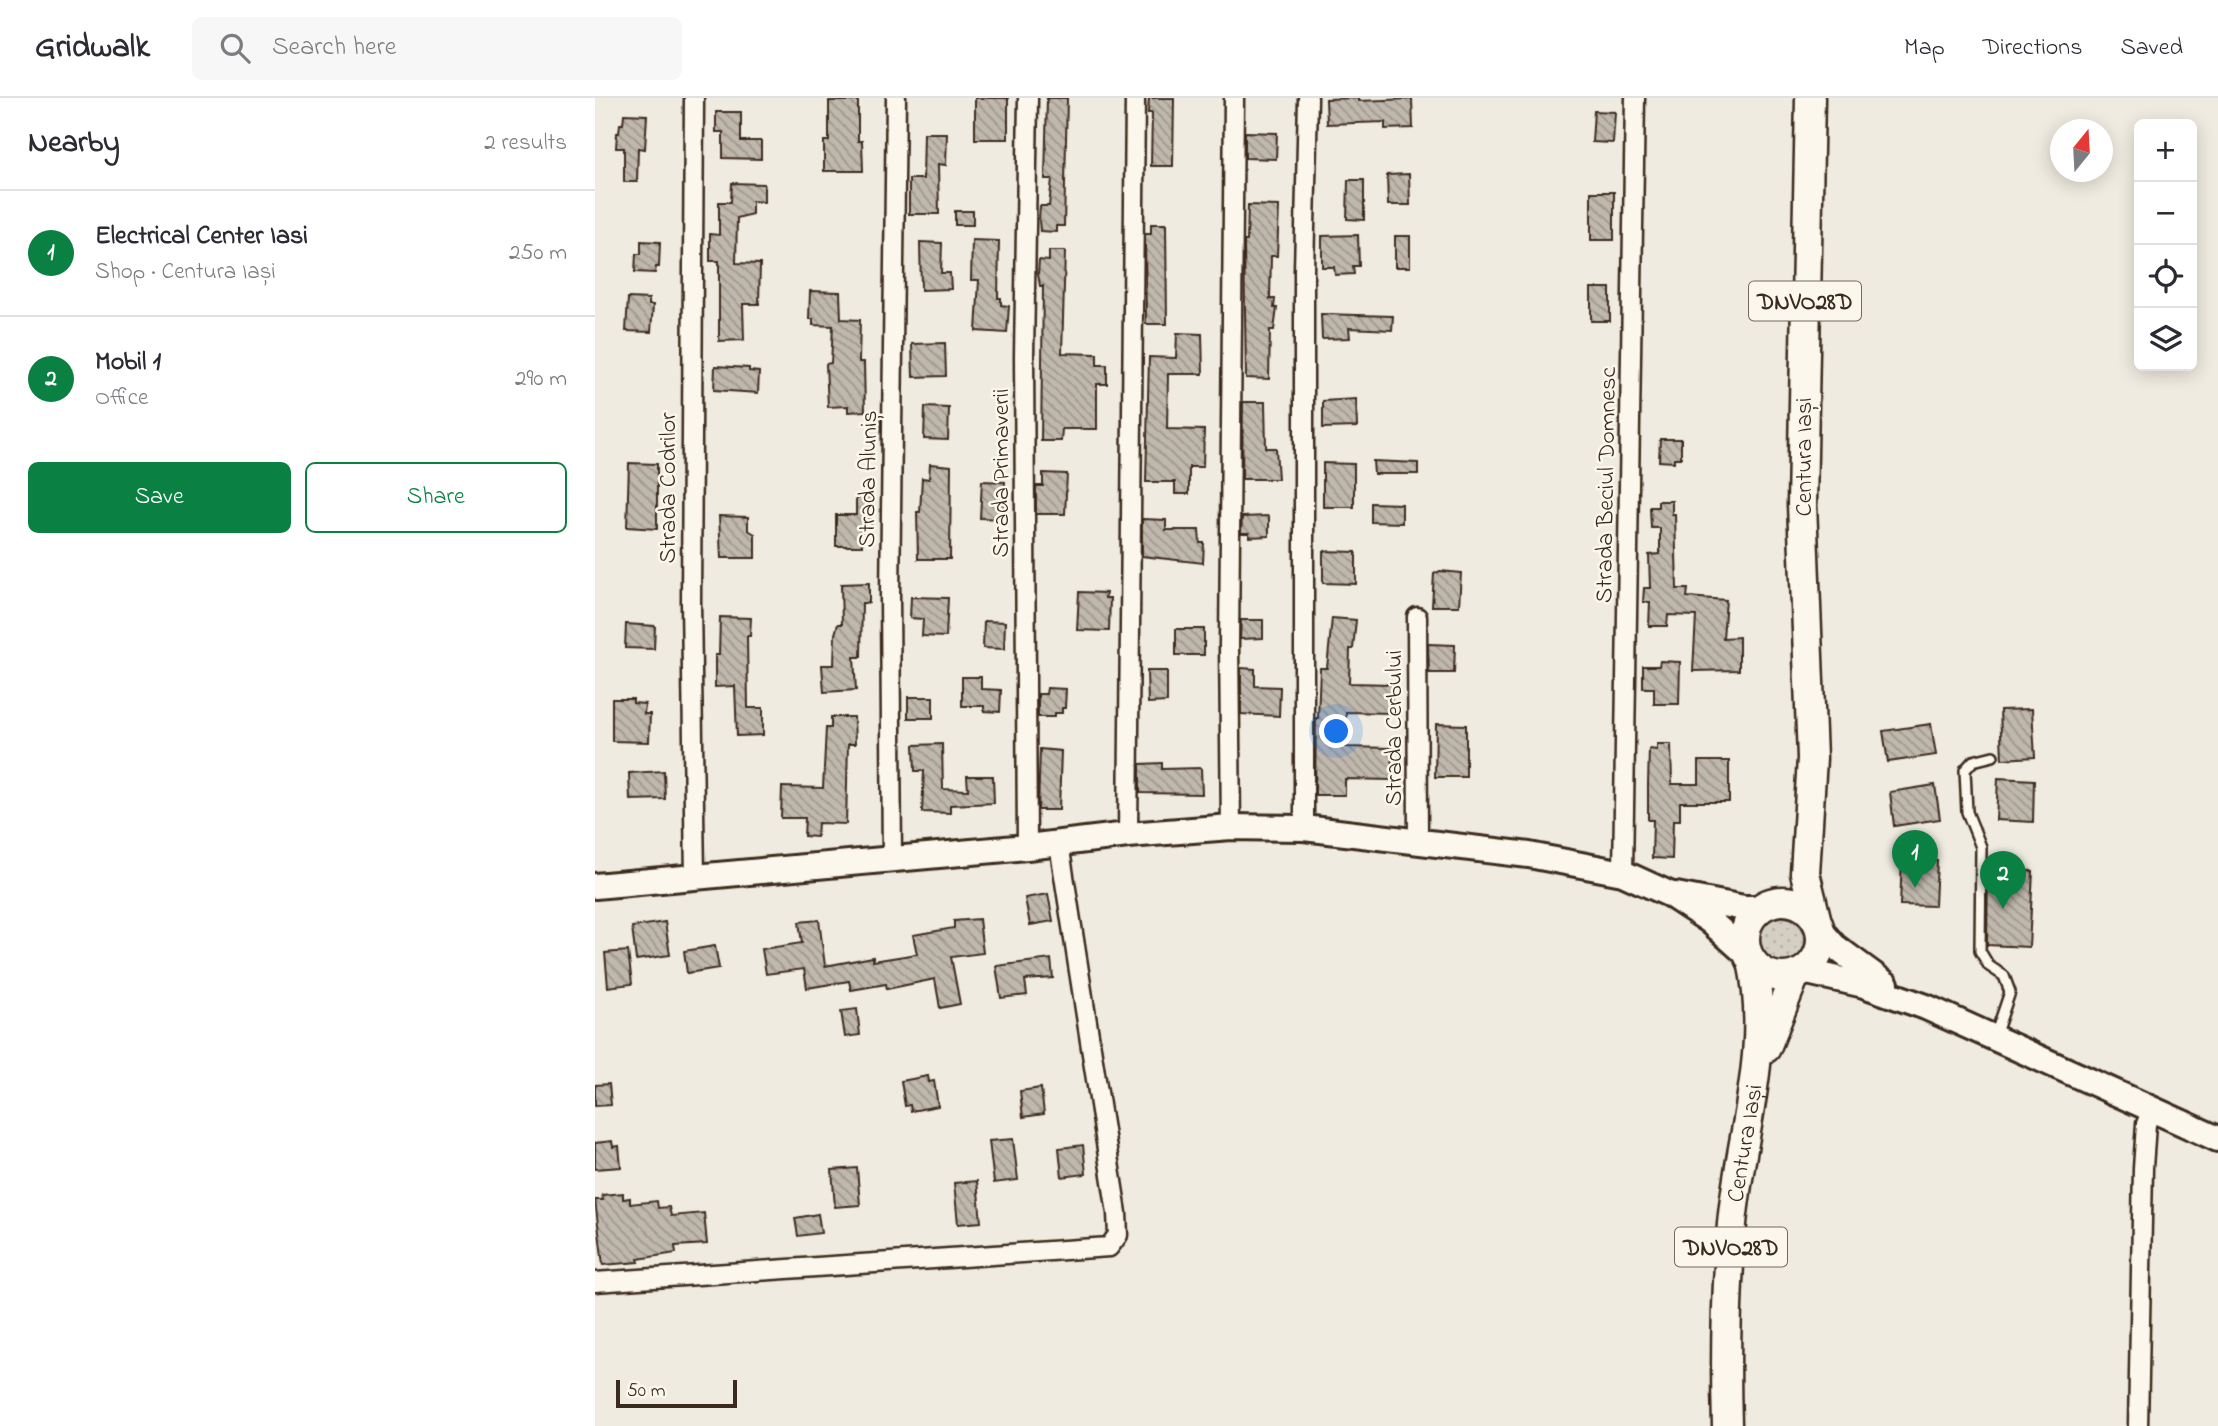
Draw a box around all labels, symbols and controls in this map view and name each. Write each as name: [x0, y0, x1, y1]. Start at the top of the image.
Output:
search box: [192, 17, 682, 80]
text: Gridwalk: [35, 24, 150, 72]
icon: search: [216, 29, 254, 67]
text: Search here: [272, 29, 396, 67]
text: Map: [1904, 31, 1945, 66]
text: Directions: [1983, 31, 2082, 66]
text: Saved: [2120, 31, 2183, 66]
north arrow: [2050, 119, 2113, 182]
map controls: [2134, 119, 2197, 371]
button: +: [2134, 119, 2197, 182]
text: Nearby: [28, 122, 120, 166]
text: 2 results: [484, 127, 567, 160]
button: −: [2134, 182, 2197, 245]
text: Electrical Center Iasi: [95, 218, 308, 256]
text: 1: [47, 237, 55, 270]
text: 250 m: [509, 237, 567, 270]
button: locate: [2134, 245, 2197, 308]
text: Shop · Centura Iași: [95, 256, 276, 289]
road number: DNVO28D: [1749, 282, 1861, 320]
button: layers: [2134, 308, 2197, 371]
text: Mobil 1: [95, 344, 161, 382]
text: 2: [45, 363, 57, 396]
text: 290 m: [515, 363, 567, 396]
street label: Strada Beciul Domnesc: [1588, 366, 1627, 603]
text: Office: [95, 382, 148, 415]
street label: Strada Primaverii: [985, 389, 1020, 557]
street label: Centura Iași: [1788, 397, 1823, 517]
street label: Strada Aluniș: [851, 410, 888, 548]
street label: Strada Codrilor: [652, 412, 687, 564]
button: Save: [28, 462, 291, 533]
button: Share: [305, 462, 567, 533]
street label: Strada Cerbului: [1378, 650, 1413, 806]
your location: [1319, 714, 1353, 748]
pin: 1: [1892, 830, 1938, 888]
pin: 2: [1980, 851, 2026, 909]
street label: Centura Iași: [1720, 1082, 1773, 1205]
road number: DNVO28D: [1675, 1228, 1787, 1266]
scale bar: [616, 1377, 737, 1409]
text: 50 m: [627, 1378, 666, 1405]

